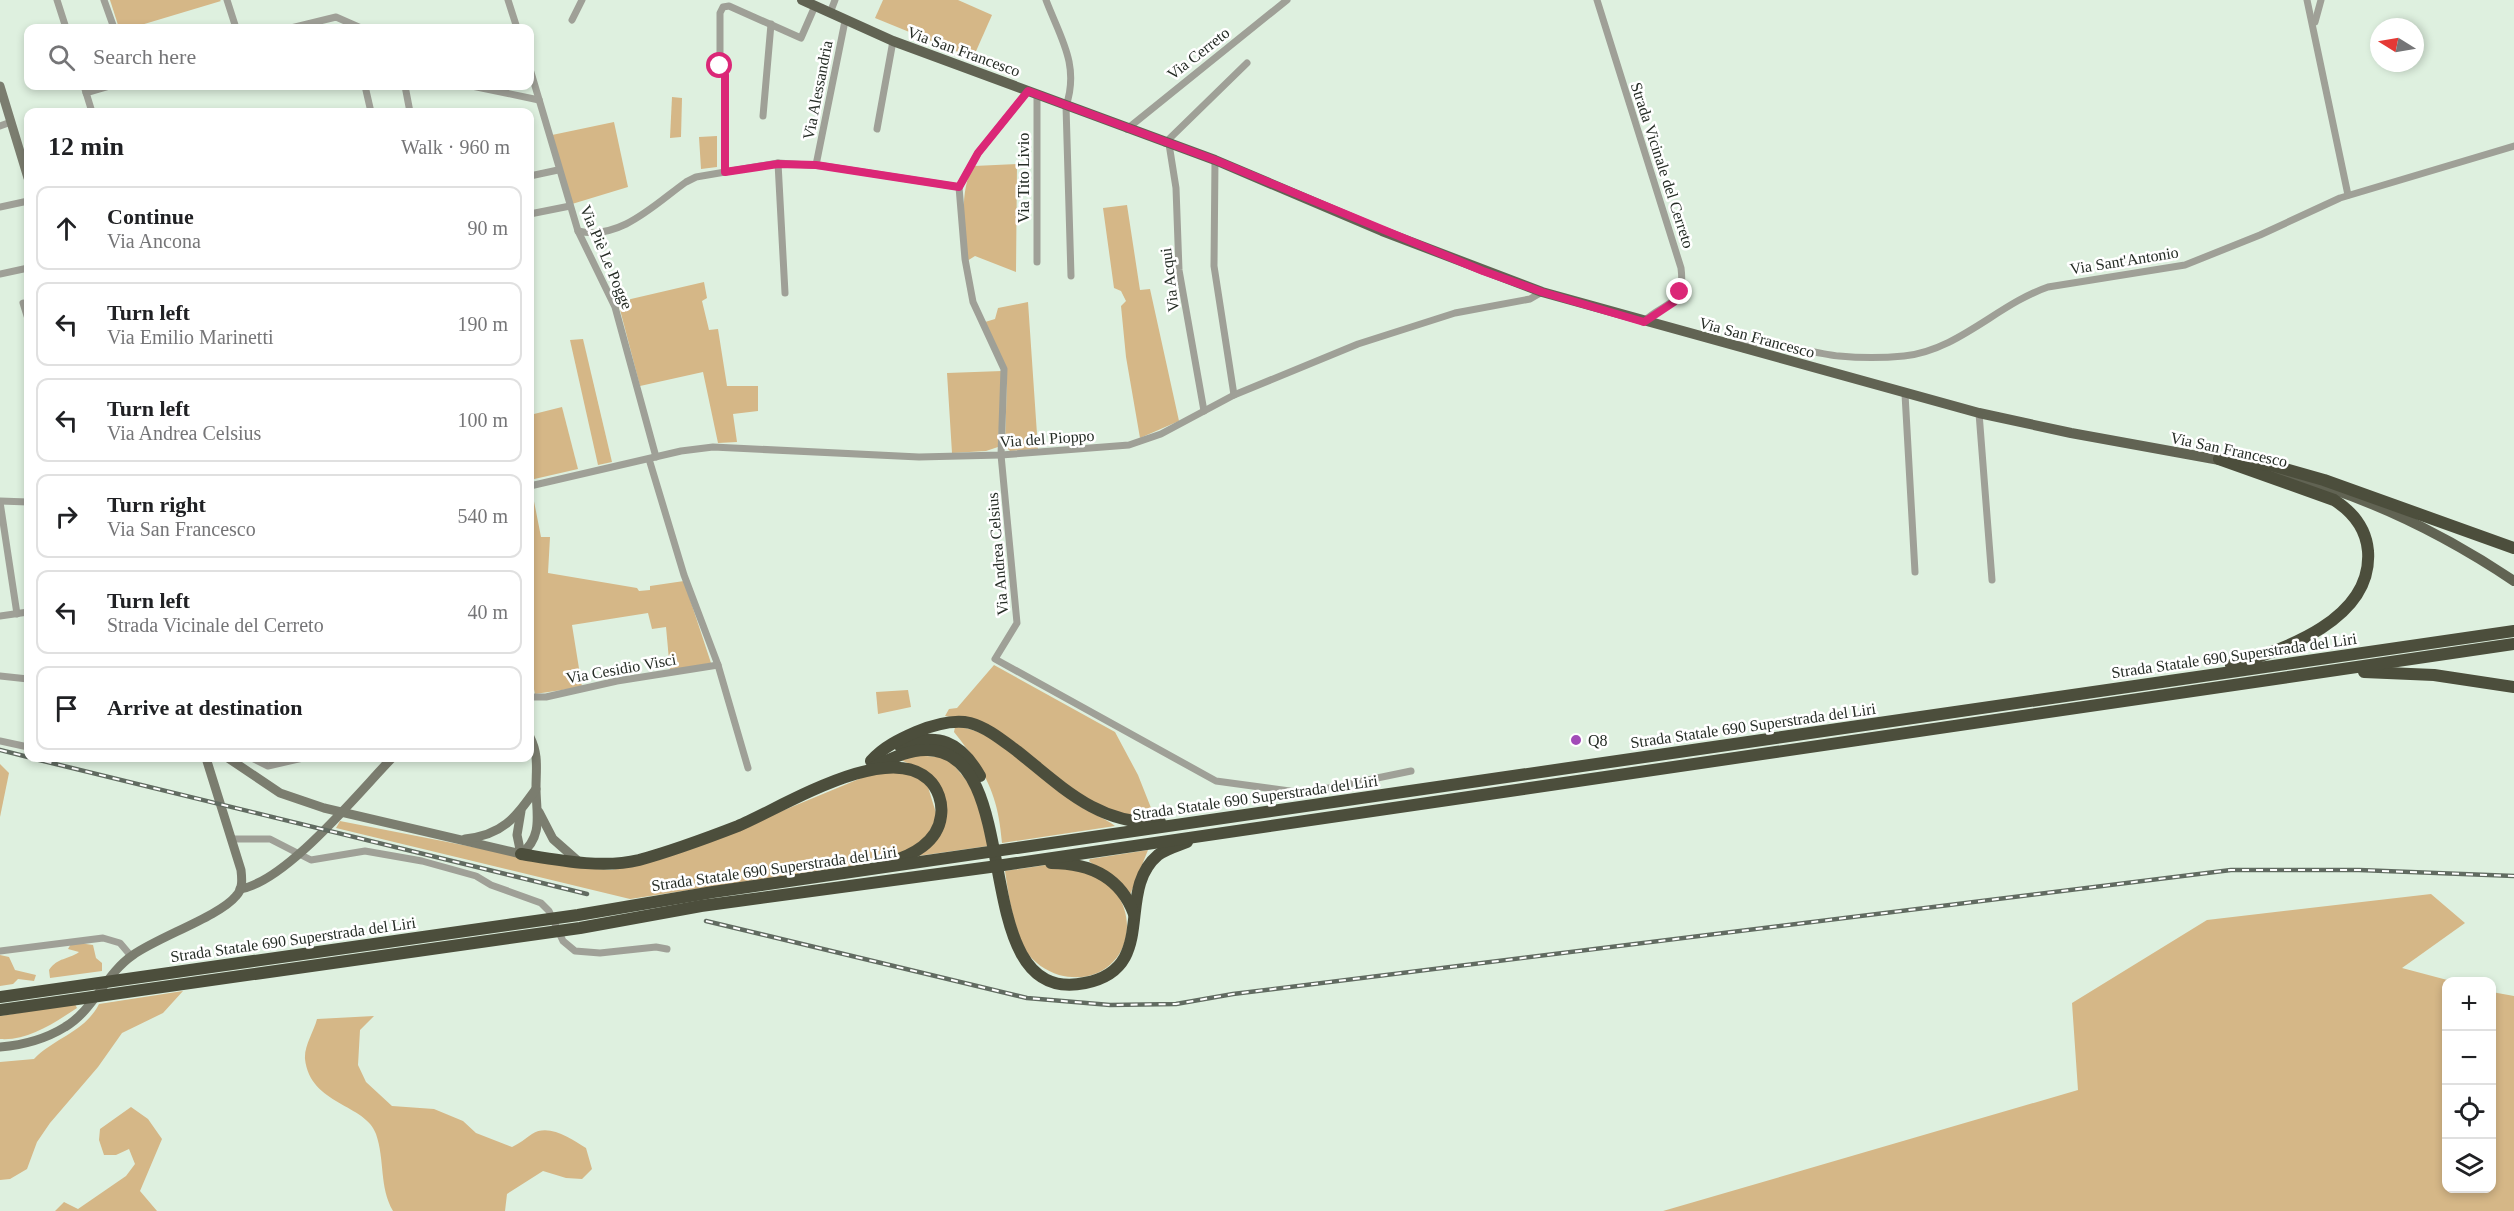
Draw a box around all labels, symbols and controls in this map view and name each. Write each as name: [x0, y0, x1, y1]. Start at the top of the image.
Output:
north arrow: [2370, 18, 2424, 72]
street label: Via San Francesco: [905, 23, 1023, 80]
search box: [24, 24, 534, 90]
street label: Via Cerreto: [1164, 24, 1233, 83]
street label: Via Alessandria: [800, 39, 835, 141]
icon: search: [45, 41, 78, 74]
text: Search here: [93, 44, 196, 69]
route start: [706, 52, 732, 78]
street label: Strada Vicinale del Cerreto: [1628, 80, 1697, 250]
text: 12 min: [48, 132, 124, 161]
street label: Via Tito Livio: [1015, 133, 1032, 223]
text: Walk · 960 m: [401, 136, 510, 158]
street label: Via Piè Le Pogge: [576, 203, 636, 312]
text: Continue: [107, 204, 194, 229]
icon: ahead: [50, 212, 83, 245]
text: 90 m: [467, 217, 508, 239]
text: Via Ancona: [107, 230, 201, 252]
street label: Via Sant'Antonio: [2068, 244, 2180, 277]
street label: Via Acqui: [1157, 246, 1183, 313]
route end: [1666, 278, 1692, 304]
text: Turn left: [107, 300, 190, 325]
icon: left: [50, 308, 83, 341]
text: 190 m: [457, 313, 508, 335]
street label: Via San Francesco: [1697, 314, 1817, 361]
text: Via Emilio Marinetti: [107, 326, 274, 348]
text: Turn left: [107, 396, 190, 421]
icon: left: [50, 404, 83, 437]
text: 100 m: [457, 409, 508, 431]
text: Via Andrea Celsius: [107, 422, 261, 444]
street label: Via del Pioppo: [999, 427, 1095, 451]
street label: Via San Francesco: [2169, 429, 2289, 470]
text: Turn right: [107, 492, 206, 517]
street label: Via Andrea Celsius: [984, 492, 1011, 616]
icon: right: [50, 500, 83, 533]
text: 540 m: [457, 505, 508, 527]
text: Via San Francesco: [107, 518, 256, 540]
text: Turn left: [107, 588, 190, 613]
icon: left: [50, 596, 83, 629]
text: 40 m: [467, 601, 508, 623]
text: Strada Vicinale del Cerreto: [107, 614, 324, 636]
street label: Strada Statale 690 Superstrada del Liri: [2110, 630, 2358, 682]
street label: Via Cesidio Visci: [565, 650, 678, 687]
icon: arrive: [50, 692, 83, 725]
text: Arrive at destination: [107, 695, 303, 720]
street label: Strada Statale 690 Superstrada del Liri: [1629, 700, 1877, 752]
place label: Q8: [1588, 732, 1608, 749]
marker: Q8: [1569, 733, 1583, 747]
street label: Strada Statale 690 Superstrada del Liri: [1131, 772, 1379, 824]
street label: Strada Statale 690 Superstrada del Liri: [650, 843, 898, 895]
street label: Strada Statale 690 Superstrada del Liri: [169, 914, 417, 966]
map controls: [2442, 977, 2496, 1193]
button: +: [2442, 977, 2496, 1031]
button: −: [2442, 1031, 2496, 1085]
button: locate: [2442, 1085, 2496, 1139]
button: layers: [2442, 1139, 2496, 1193]

